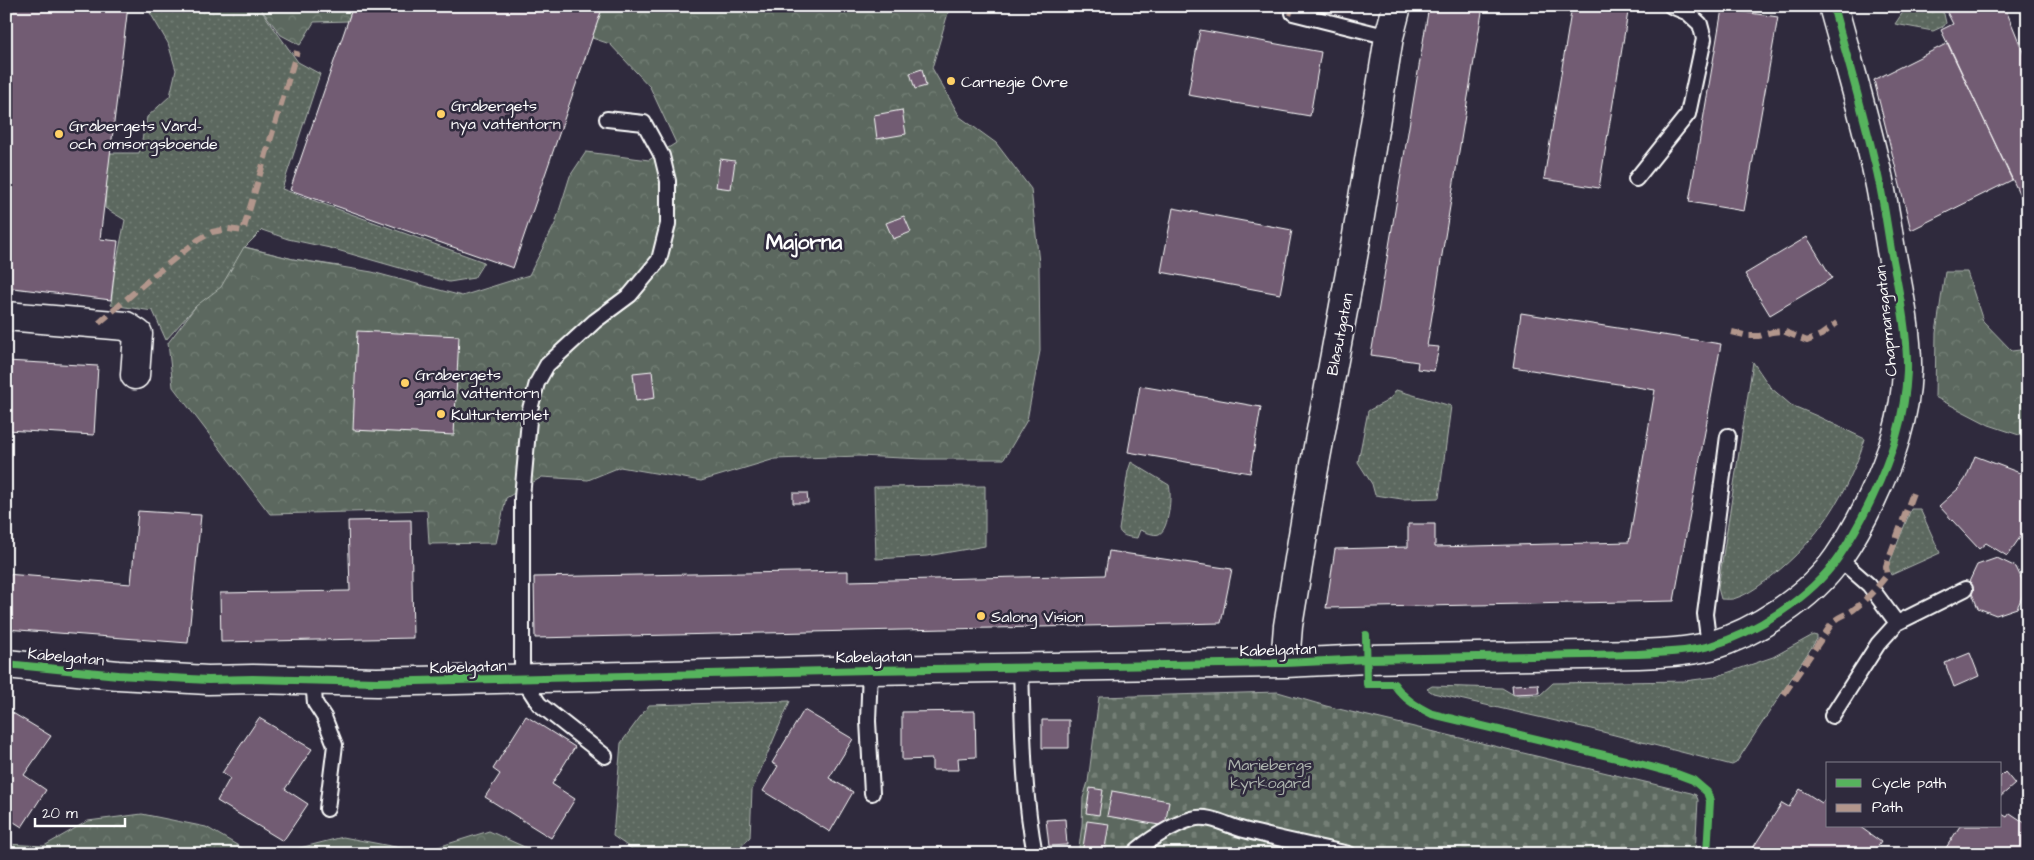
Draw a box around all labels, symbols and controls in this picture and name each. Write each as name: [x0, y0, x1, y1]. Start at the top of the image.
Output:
place label: Carnegie Övre: [961, 71, 1069, 94]
marker: Carnegie Övre: [945, 75, 957, 87]
place label: Gråbergets nya vattentorn: [451, 95, 561, 136]
marker: Gråbergets nya vattentorn: [435, 108, 447, 120]
place label: Gråbergets Vård- och omsorgsboende: [69, 115, 218, 156]
marker: Gråbergets Vård- och omsorgsboende: [53, 128, 65, 140]
district label: Majorna: [766, 228, 842, 258]
street label: Chapmansgatan: [1869, 264, 1904, 378]
street label: Blåsutgatan: [1321, 291, 1360, 378]
place label: Gråbergets gamla vattentorn: [415, 364, 539, 405]
marker: Gråbergets gamla vattentorn: [399, 377, 411, 389]
place label: Kulturtemplet: [451, 404, 549, 426]
marker: Kulturtemplet: [435, 408, 447, 420]
place label: Salong Vision: [991, 606, 1084, 629]
marker: Salong Vision: [975, 610, 987, 622]
street label: Kabelgatan: [1239, 638, 1317, 663]
street label: Kabelgatan: [27, 643, 105, 672]
street label: Kabelgatan: [835, 645, 913, 670]
street label: Kabelgatan: [429, 655, 507, 680]
park label: Mariebergs kyrkogård: [1228, 754, 1312, 795]
legend: [1826, 762, 2002, 828]
text: Cycle path: [1872, 773, 1947, 795]
scale bar: [35, 795, 125, 827]
text: Path: [1872, 797, 1903, 818]
text: 20 m: [42, 803, 78, 824]

